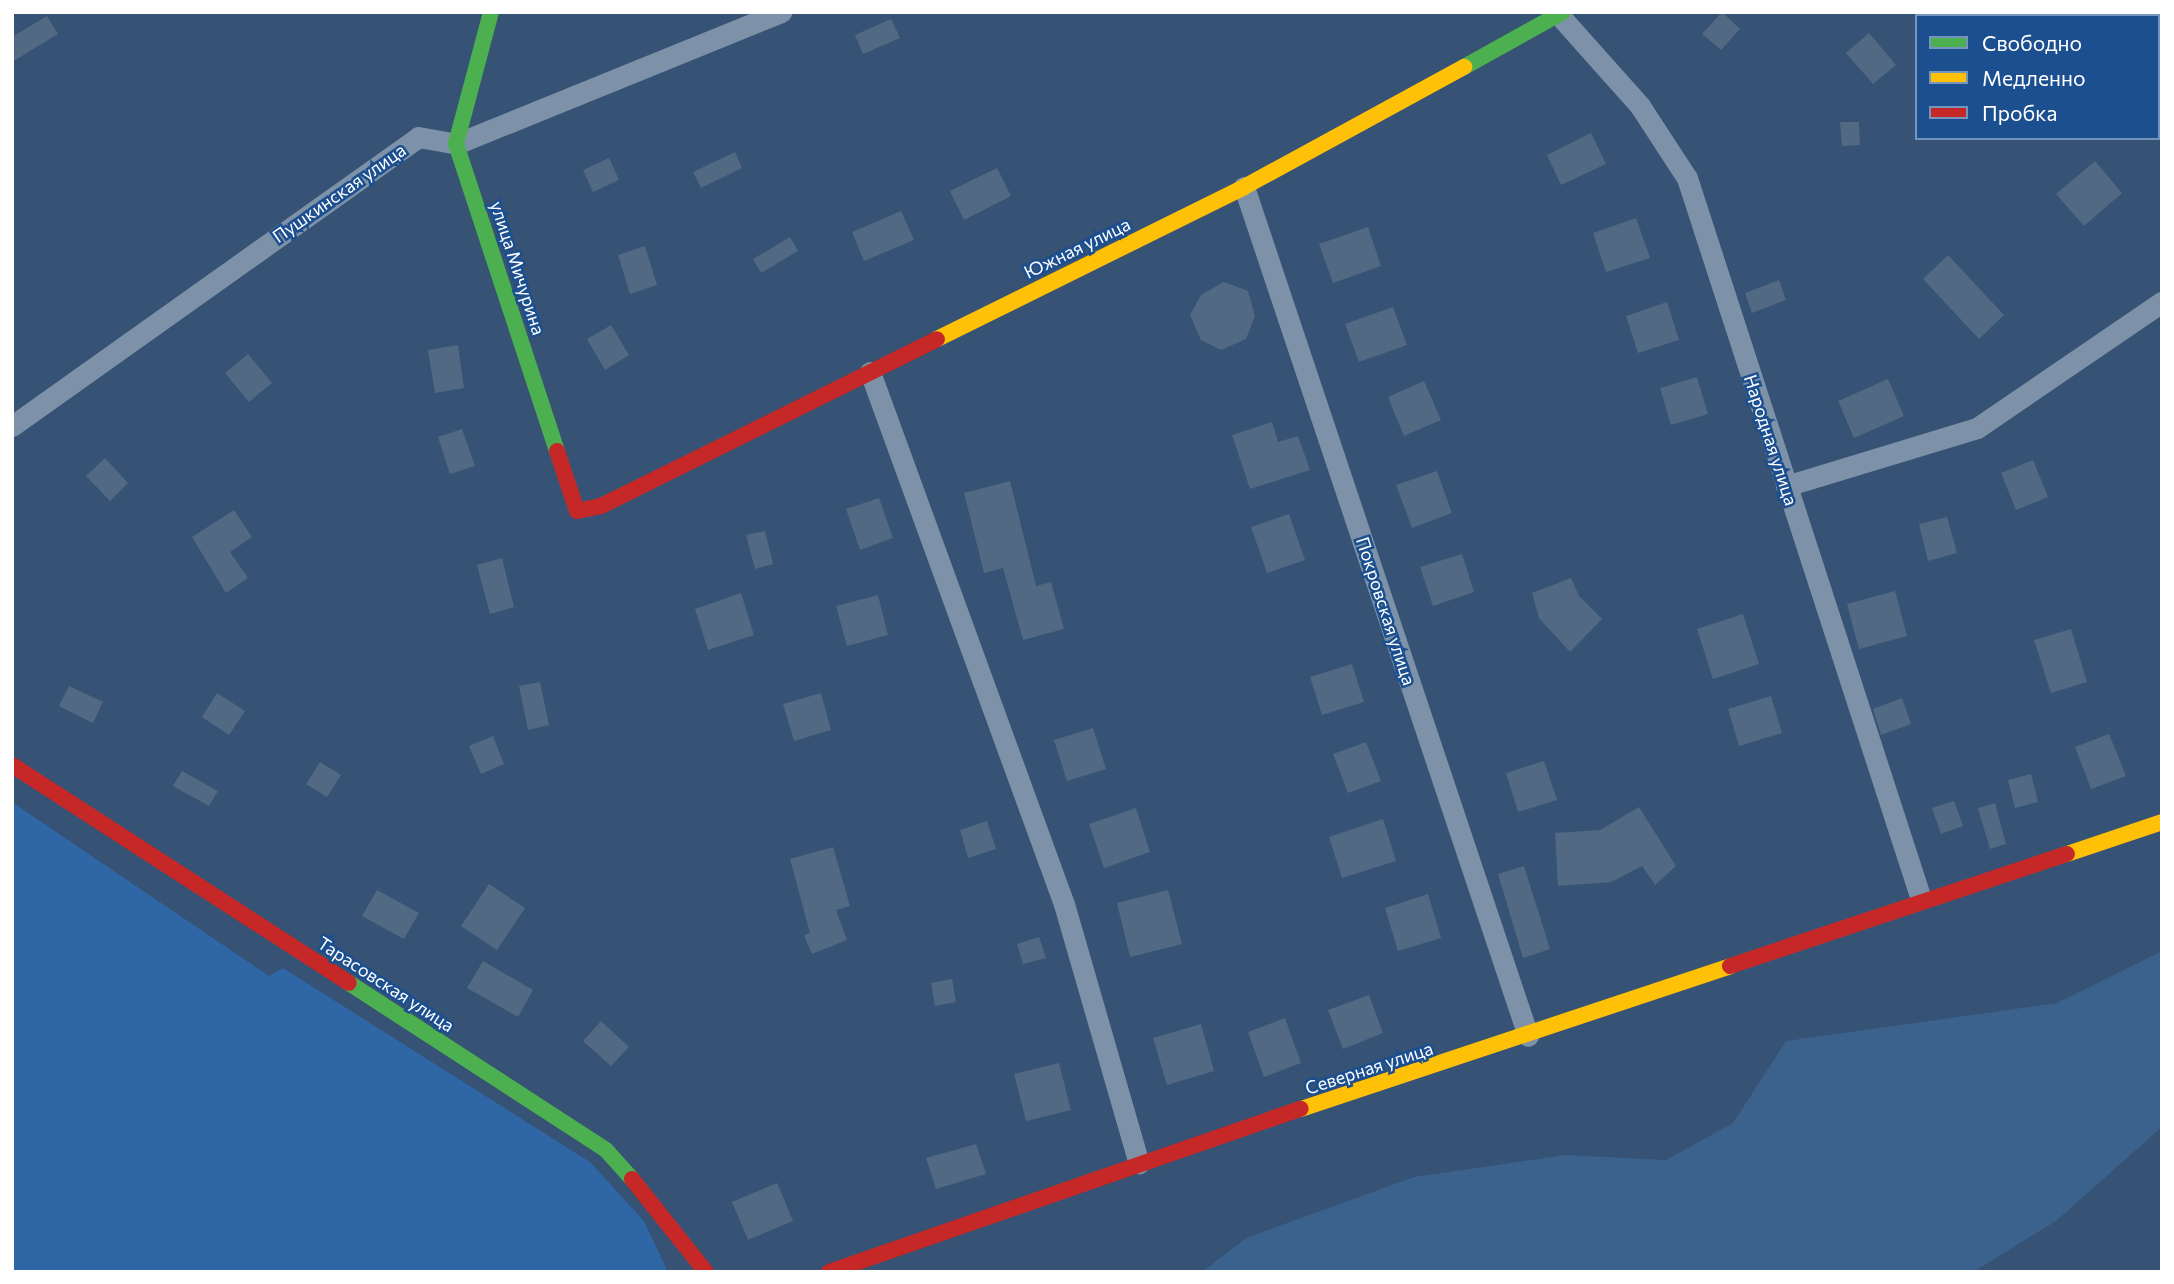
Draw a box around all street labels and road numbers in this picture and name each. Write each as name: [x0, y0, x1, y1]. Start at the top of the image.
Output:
street label: Пушкинская улица: [268, 139, 410, 247]
street label: улица Мичурина: [486, 198, 550, 338]
street label: Южная улица: [1020, 213, 1134, 283]
street label: Народная улица: [1740, 372, 1802, 508]
street label: Покровская улица: [1352, 534, 1420, 688]
street label: Тарасовская улица: [314, 932, 458, 1036]
street label: Северная улица: [1302, 1037, 1436, 1099]

